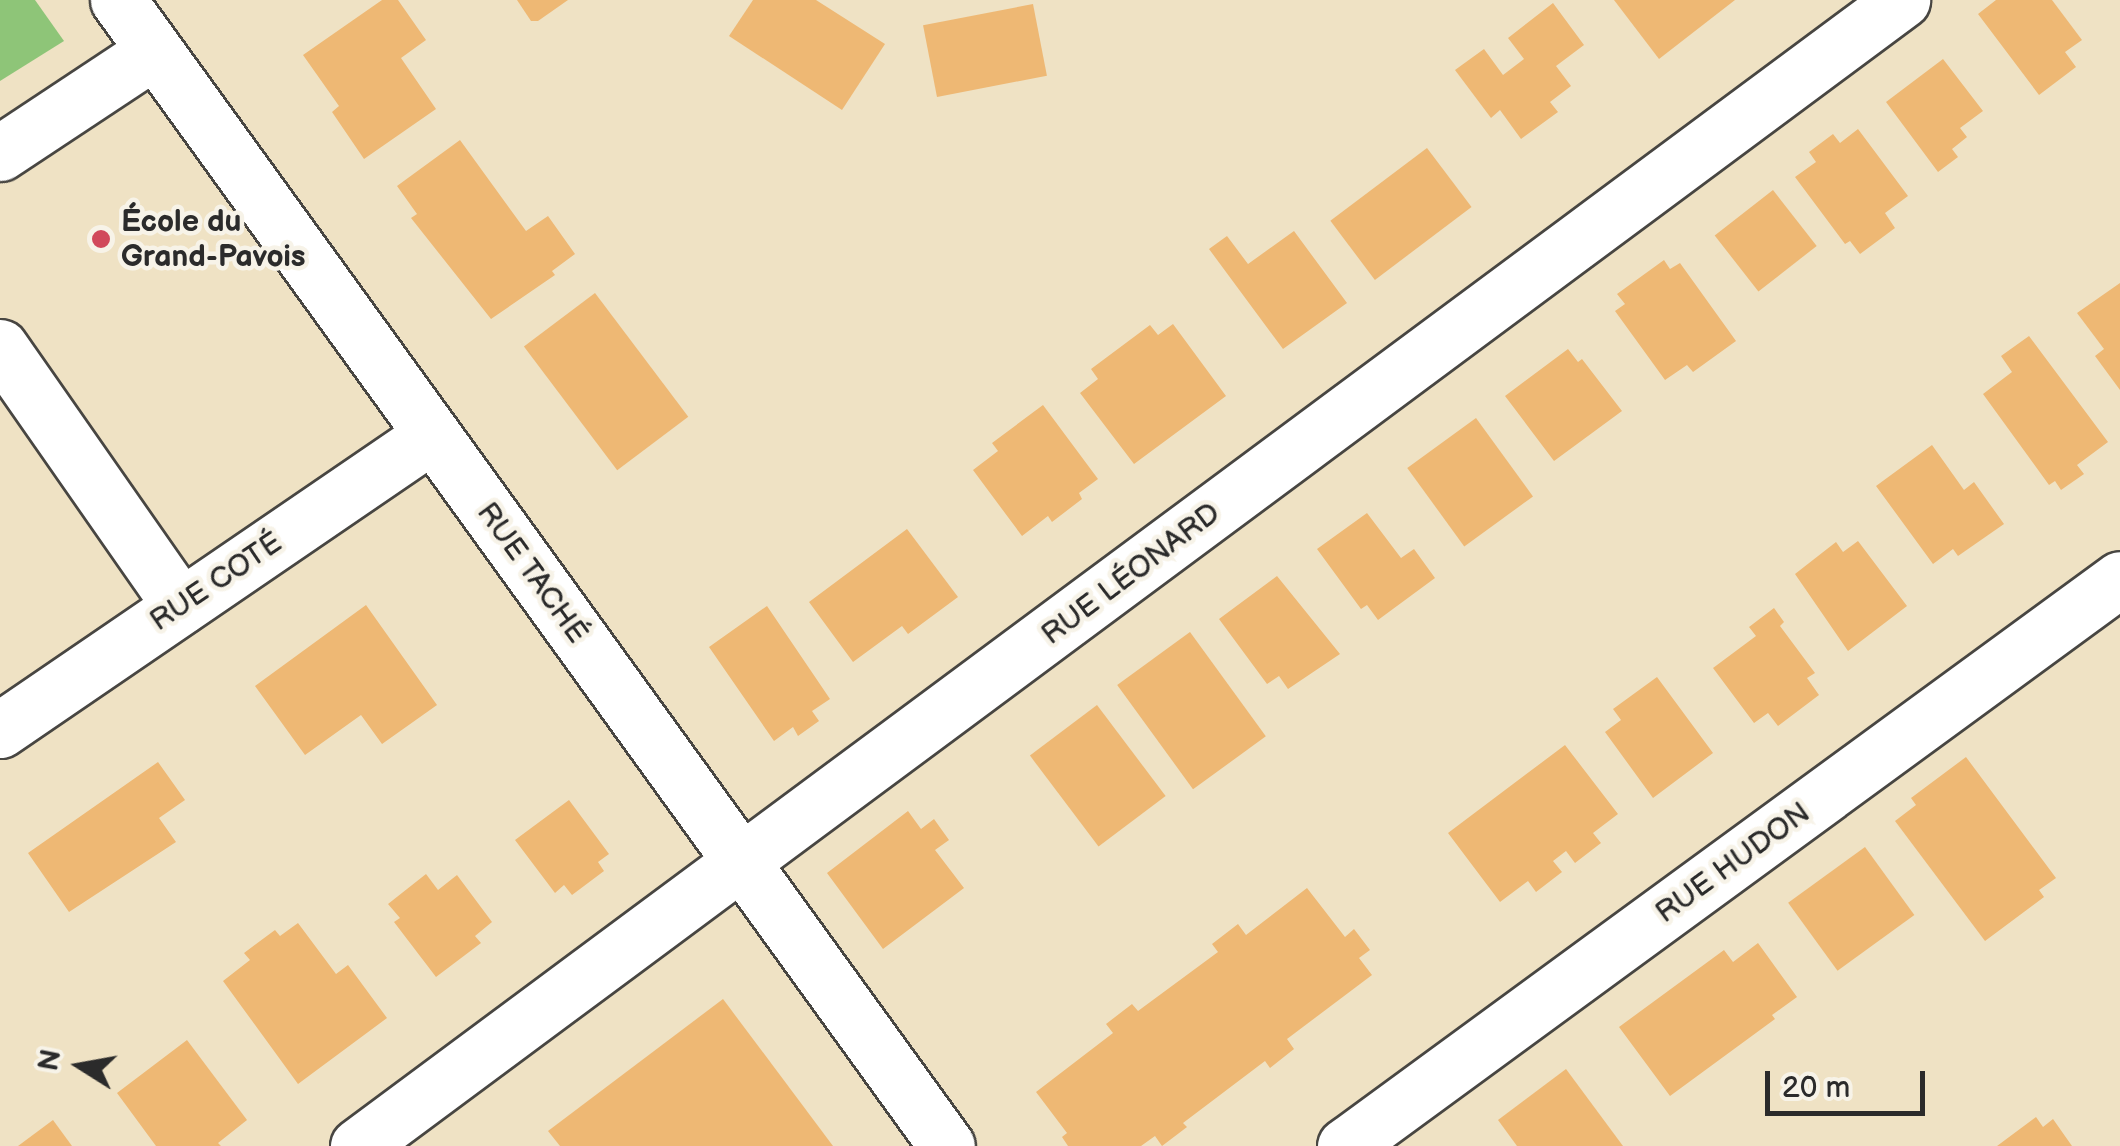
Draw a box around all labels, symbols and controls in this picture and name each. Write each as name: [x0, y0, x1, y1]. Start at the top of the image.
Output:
place label: École du Grand-Pavois: [121, 204, 306, 274]
marker: École du Grand-Pavois: [90, 228, 112, 250]
street label: RUE TACHÉ: [469, 495, 595, 651]
street label: RUE LÉONARD: [1035, 495, 1227, 653]
street label: RUE COTÉ: [143, 525, 289, 639]
street label: RUE HUDON: [1649, 795, 1817, 931]
north arrow: [30, 1016, 130, 1116]
text: N: [32, 1047, 68, 1074]
scale bar: [1770, 1051, 1930, 1113]
text: 20 m: [1782, 1070, 1850, 1106]

